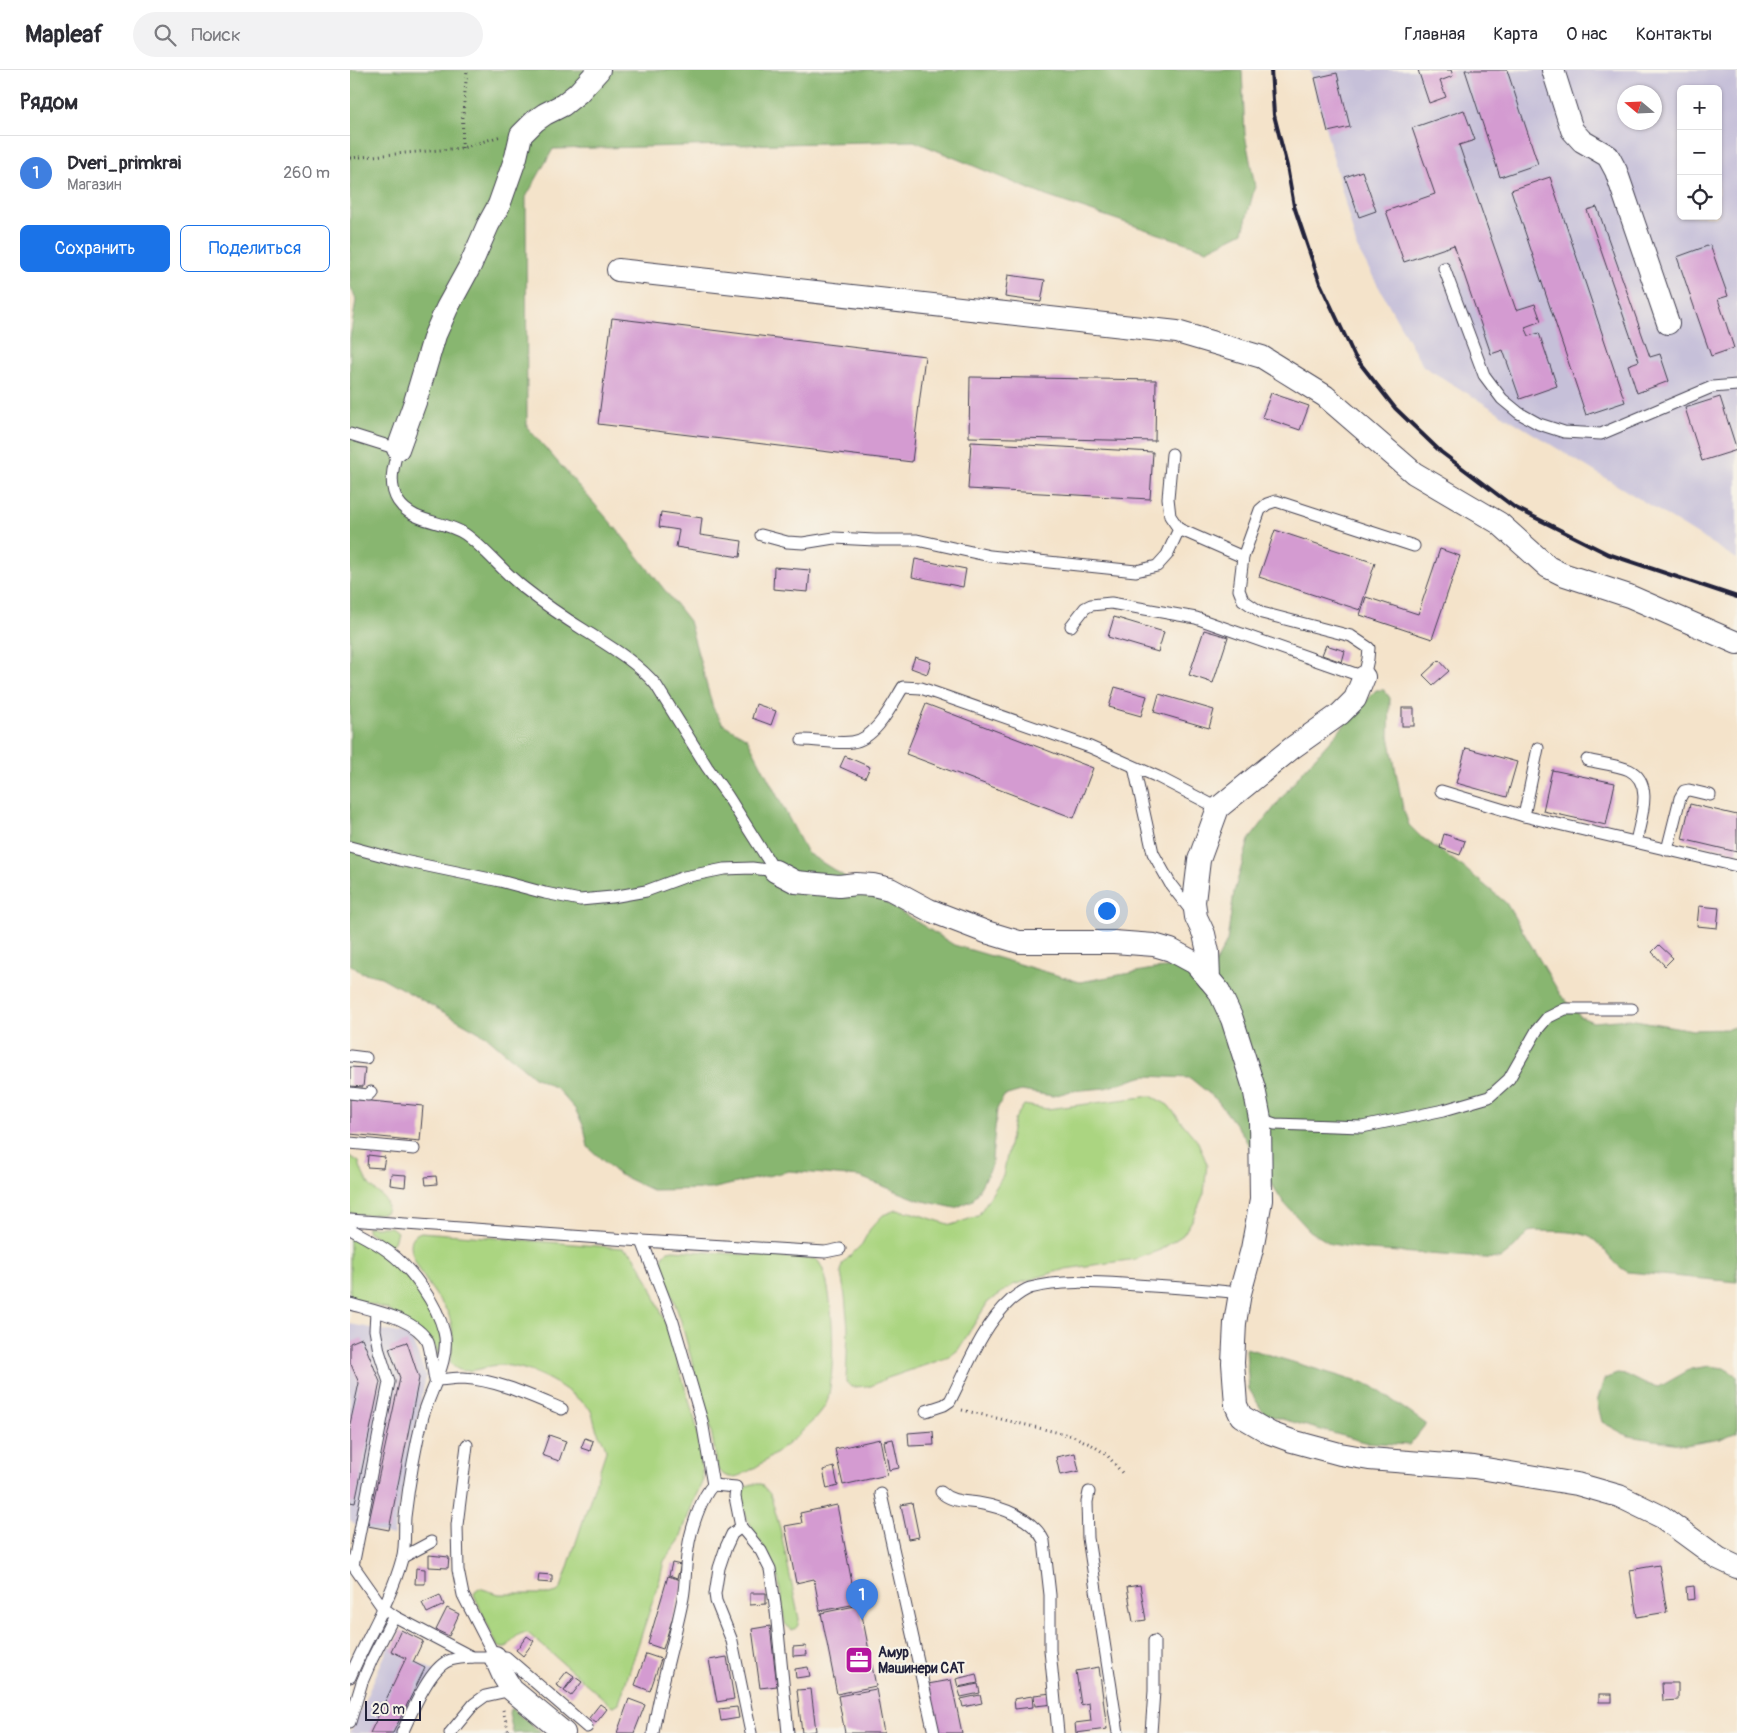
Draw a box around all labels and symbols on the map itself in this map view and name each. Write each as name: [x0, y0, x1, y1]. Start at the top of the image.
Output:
north arrow: [1617, 85, 1662, 130]
your location: [1094, 898, 1120, 924]
pin: 1: [846, 1579, 878, 1620]
place label: Амур Машинери CAT: [878, 1644, 965, 1677]
office icon: Амур Машинери CAT: [844, 1645, 874, 1675]
scale bar: [365, 1698, 421, 1721]

